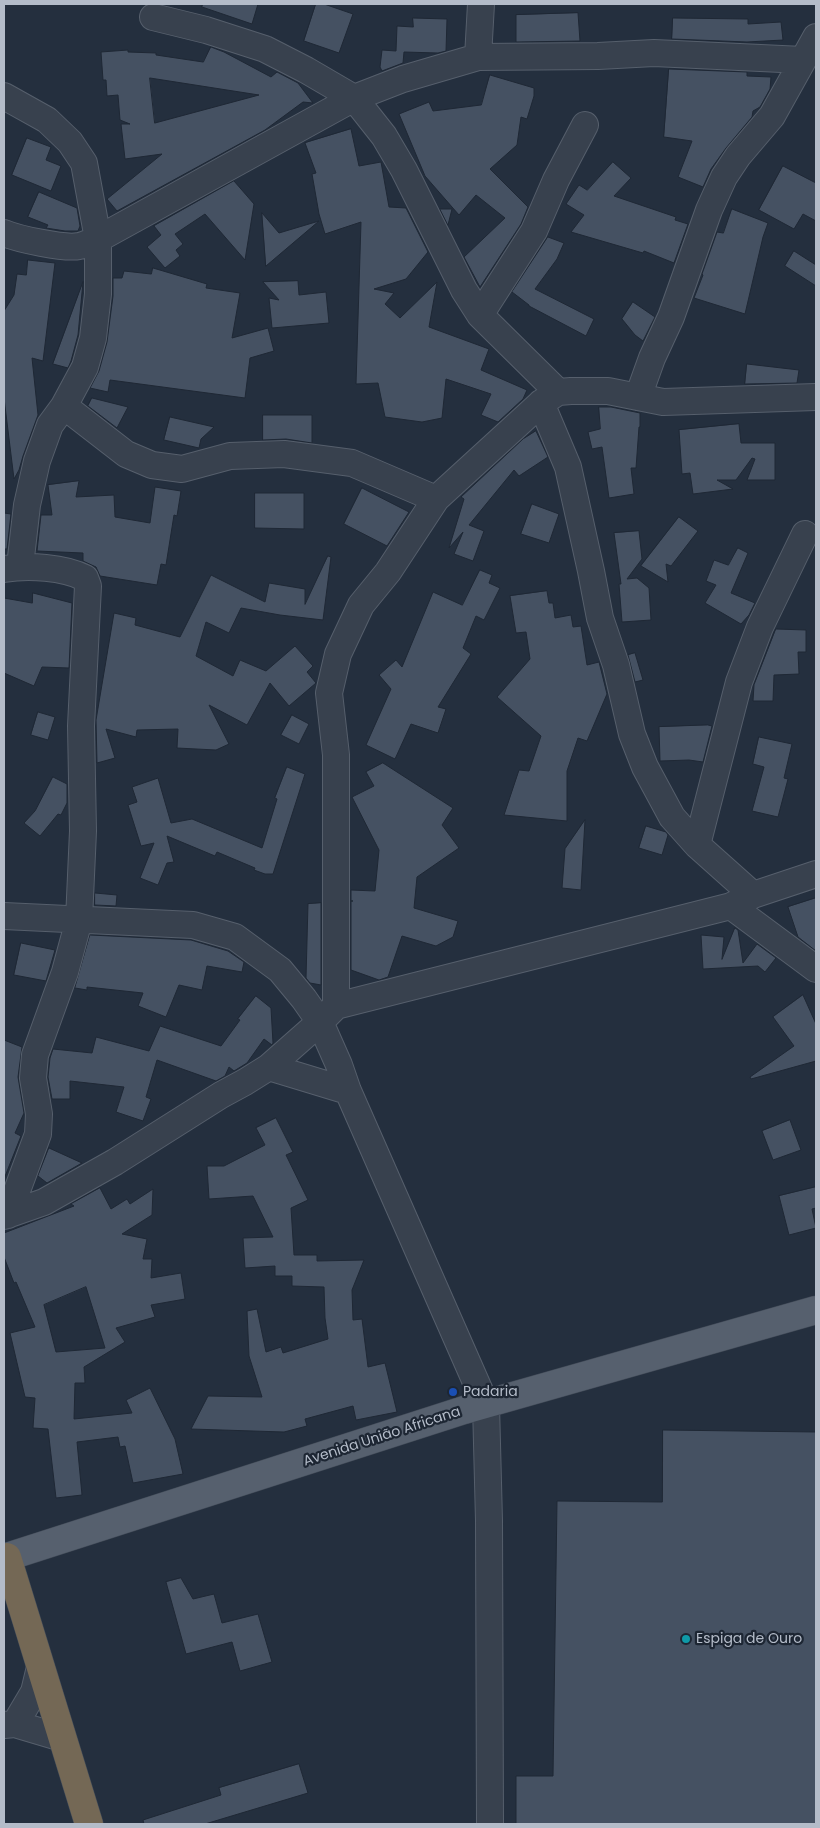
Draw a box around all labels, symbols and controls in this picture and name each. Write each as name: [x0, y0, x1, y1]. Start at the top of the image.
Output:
place label: Padaria: [463, 1384, 518, 1400]
marker: Padaria: [447, 1386, 459, 1398]
street label: Avenida União Africana: [301, 1404, 463, 1470]
place label: Espiga de Ouro: [696, 1631, 802, 1647]
marker: Espiga de Ouro: [680, 1633, 692, 1645]

